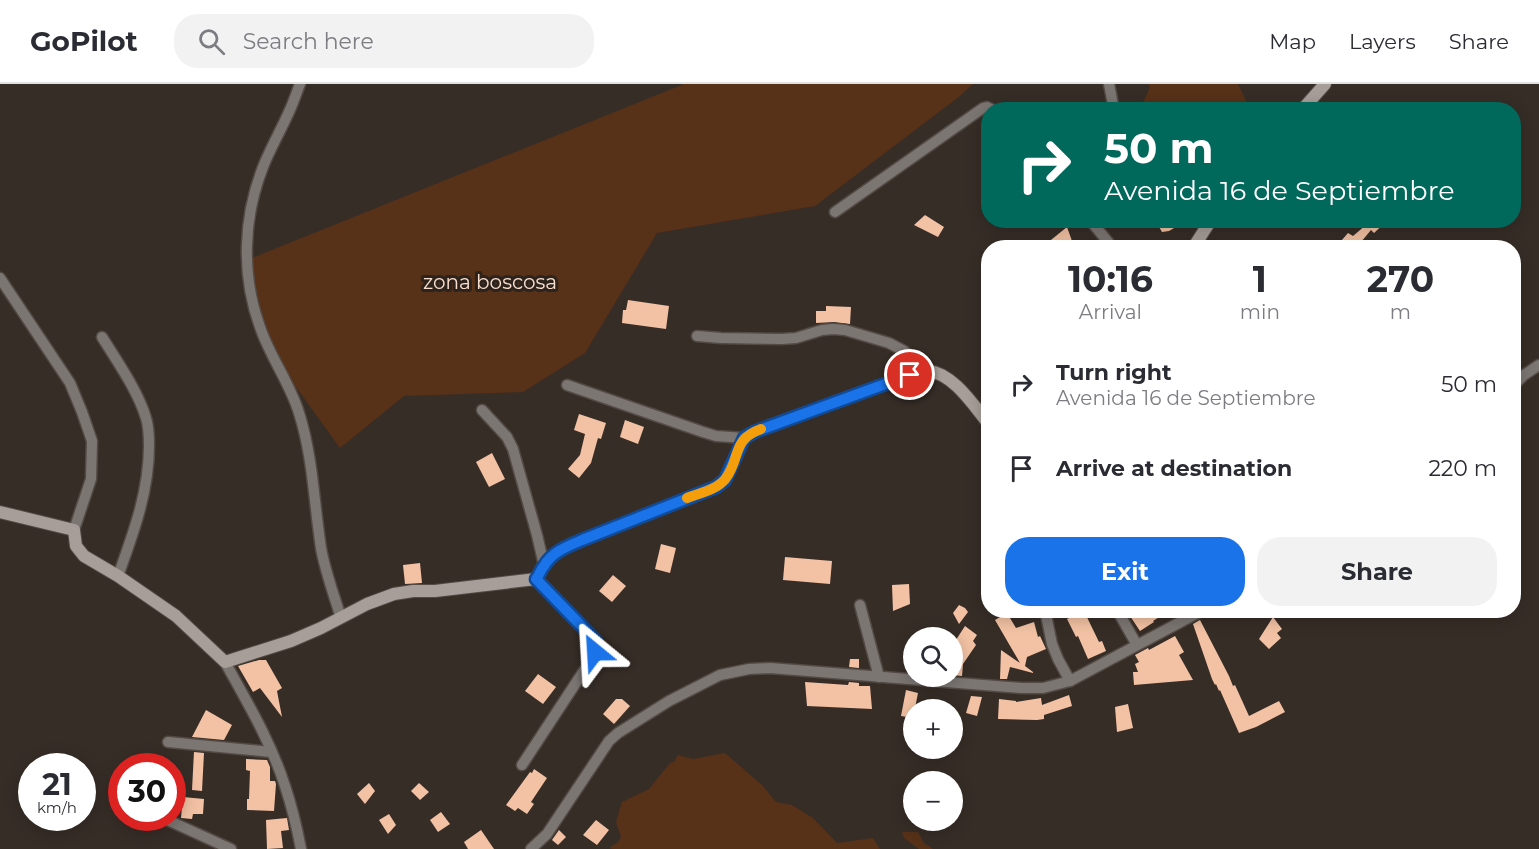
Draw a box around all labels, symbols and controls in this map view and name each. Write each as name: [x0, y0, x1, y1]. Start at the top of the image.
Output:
search box: [174, 14, 594, 68]
text: GoPilot: [30, 24, 138, 58]
icon: search: [195, 25, 228, 58]
text: Search here: [243, 28, 374, 55]
text: Map: [1269, 29, 1316, 54]
text: Layers: [1349, 29, 1416, 54]
text: Share: [1449, 29, 1509, 54]
text: 50 m: [1104, 122, 1213, 174]
icon: right: [1005, 126, 1083, 204]
text: Avenida 16 de Septiembre: [1104, 174, 1454, 207]
text: 10:16: [1068, 257, 1153, 301]
text: 1: [1253, 257, 1267, 301]
text: 270: [1367, 257, 1434, 301]
park label: zona boscosa: [423, 270, 557, 294]
text: Arrival: [1079, 300, 1142, 324]
text: min: [1240, 300, 1280, 324]
text: m: [1390, 300, 1411, 324]
pin: [884, 349, 935, 400]
icon: arrive: [893, 358, 926, 391]
text: Turn right: [1056, 359, 1171, 386]
icon: right: [1005, 368, 1038, 401]
text: 50 m: [1441, 371, 1497, 398]
text: Avenida 16 de Septiembre: [1056, 386, 1316, 410]
icon: arrive: [1005, 452, 1038, 485]
text: Arrive at destination: [1056, 455, 1292, 482]
text: 220 m: [1428, 455, 1497, 482]
button: Exit: [1005, 537, 1245, 606]
button: Share: [1257, 537, 1497, 606]
position arrow: [563, 620, 627, 684]
map controls: [903, 627, 963, 831]
button: search: [903, 627, 963, 687]
button: +: [903, 699, 963, 759]
speed limit sign: 30: [108, 753, 186, 831]
text: 21: [42, 766, 72, 803]
button: −: [903, 771, 963, 831]
text: km/h: [37, 798, 77, 817]

